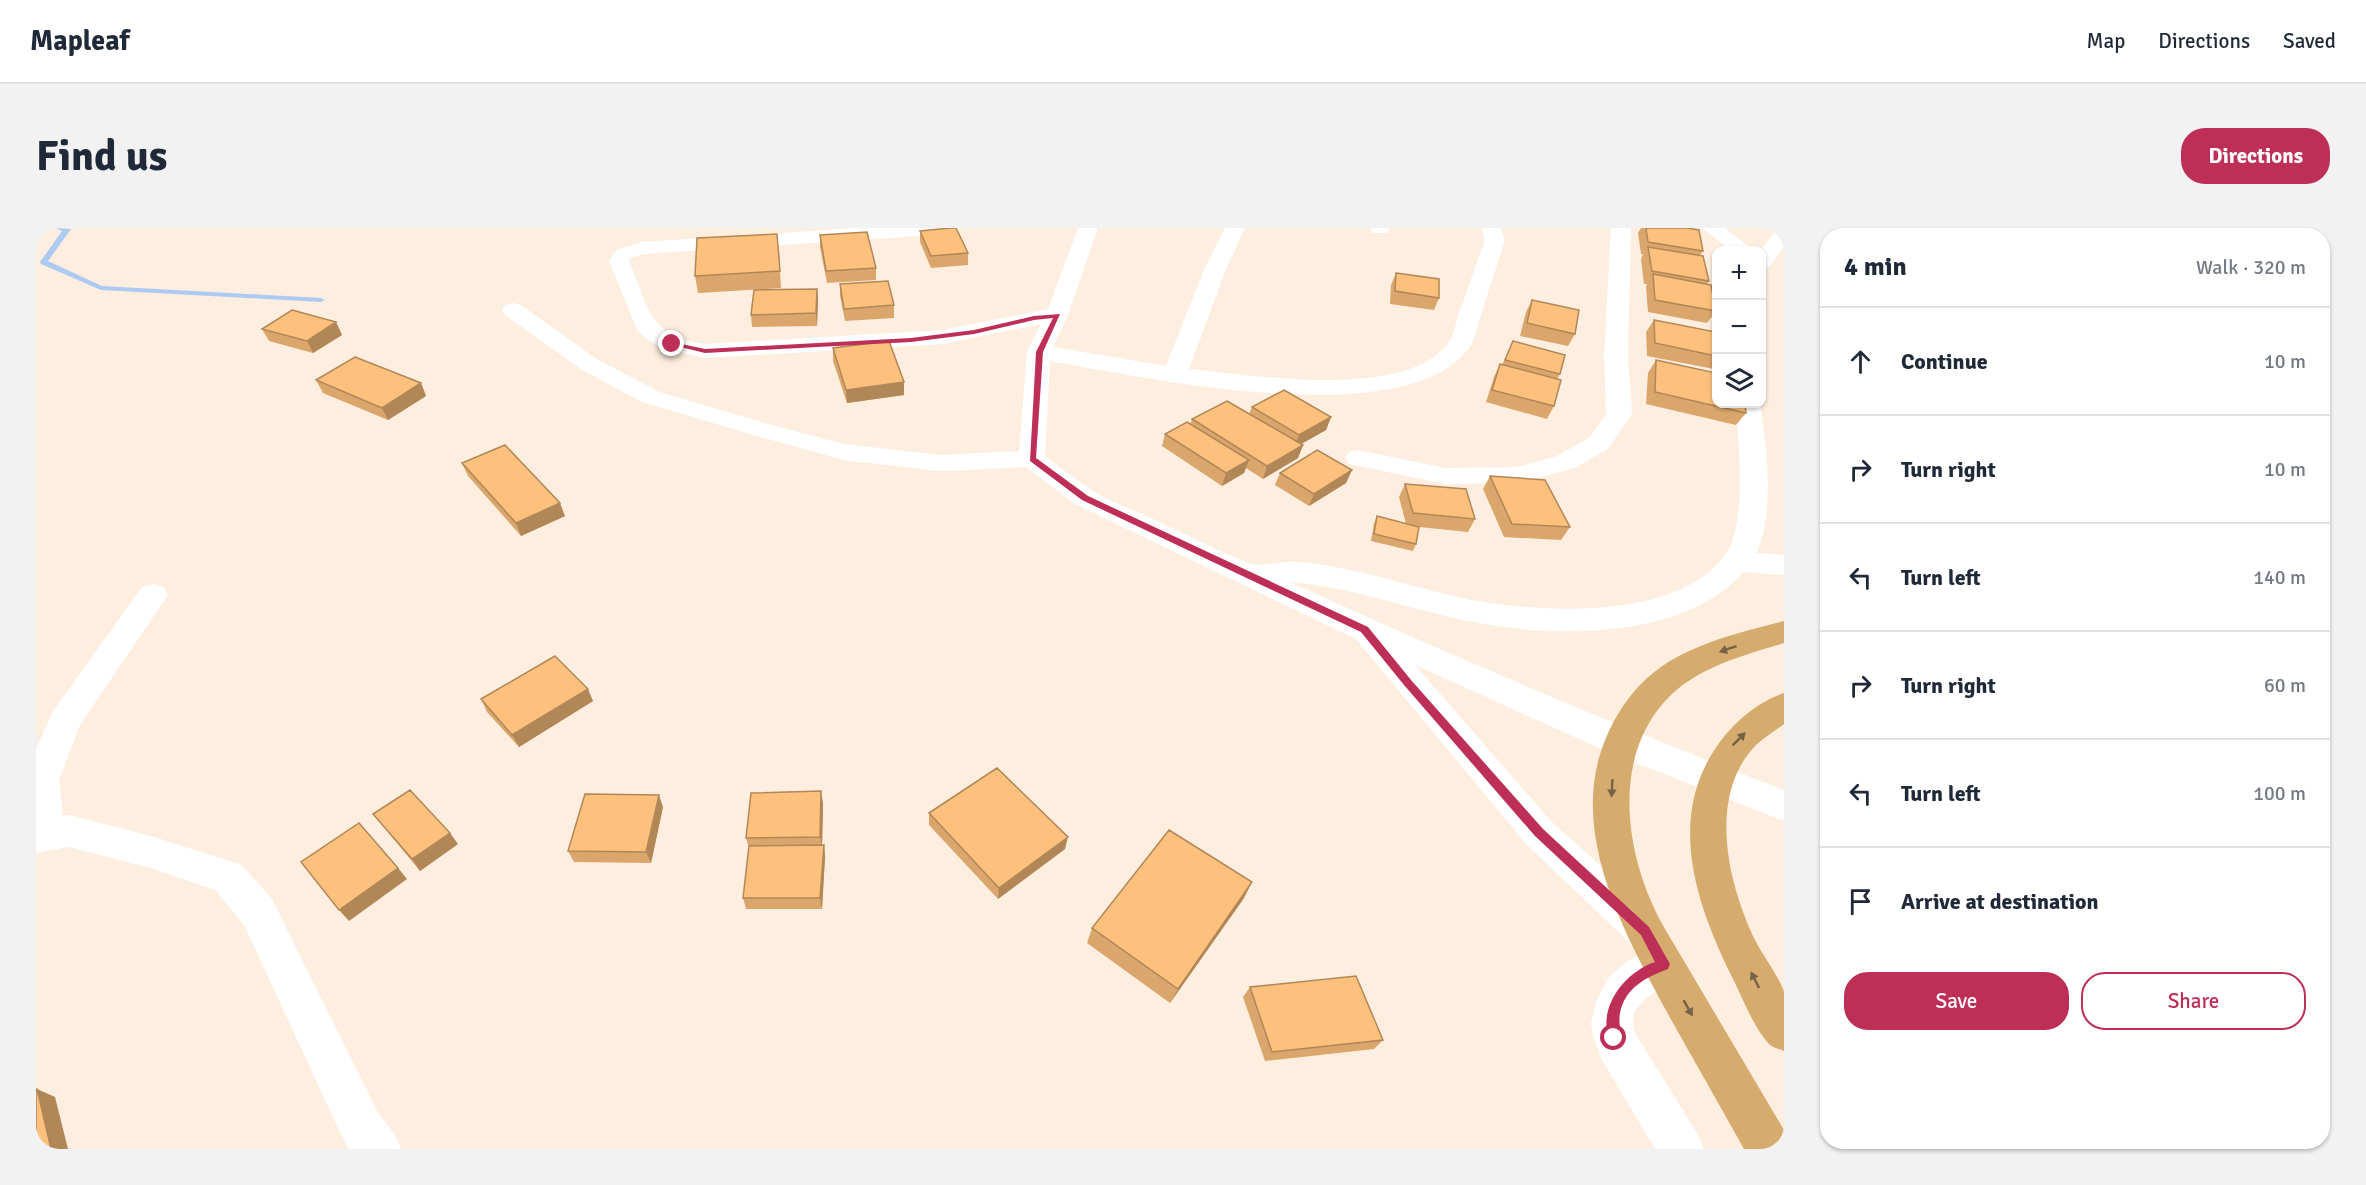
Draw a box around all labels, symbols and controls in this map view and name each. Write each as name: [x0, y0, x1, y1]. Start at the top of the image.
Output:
text: Mapleaf: [30, 24, 130, 58]
text: Map: [2087, 28, 2125, 54]
text: Directions: [2158, 28, 2250, 54]
text: Saved: [2283, 28, 2336, 54]
button: Directions: [2181, 128, 2330, 184]
text: Find us: [36, 131, 167, 182]
map controls: [1712, 246, 1766, 408]
button: +: [1712, 246, 1766, 300]
text: 4 min: [1844, 251, 1907, 283]
text: Walk · 320 m: [2196, 255, 2306, 280]
button: −: [1712, 300, 1766, 354]
route end: [658, 330, 684, 356]
icon: ahead: [1844, 345, 1877, 378]
text: Continue: [1901, 348, 1988, 375]
text: 10 m: [2264, 349, 2306, 374]
button: layers: [1712, 354, 1766, 408]
icon: right: [1844, 453, 1877, 486]
text: Turn right: [1901, 456, 1996, 483]
text: 10 m: [2264, 457, 2306, 482]
icon: left: [1844, 561, 1877, 594]
text: Turn left: [1901, 564, 1981, 591]
text: 140 m: [2253, 565, 2306, 590]
one-way arrow: [1719, 644, 1737, 654]
icon: right: [1844, 669, 1877, 702]
text: Turn right: [1901, 672, 1996, 699]
text: 60 m: [2264, 673, 2306, 698]
one-way arrow: [1732, 733, 1746, 747]
icon: left: [1844, 777, 1877, 810]
one-way arrow: [1607, 779, 1616, 798]
text: Turn left: [1901, 780, 1981, 807]
text: 100 m: [2253, 781, 2306, 806]
icon: arrive: [1844, 885, 1877, 918]
text: Arrive at destination: [1901, 888, 2098, 915]
one-way arrow: [1750, 971, 1760, 988]
button: Save: [1844, 972, 2069, 1030]
button: Share: [2081, 972, 2306, 1030]
one-way arrow: [1683, 1000, 1693, 1017]
route start: [1600, 1024, 1626, 1050]

